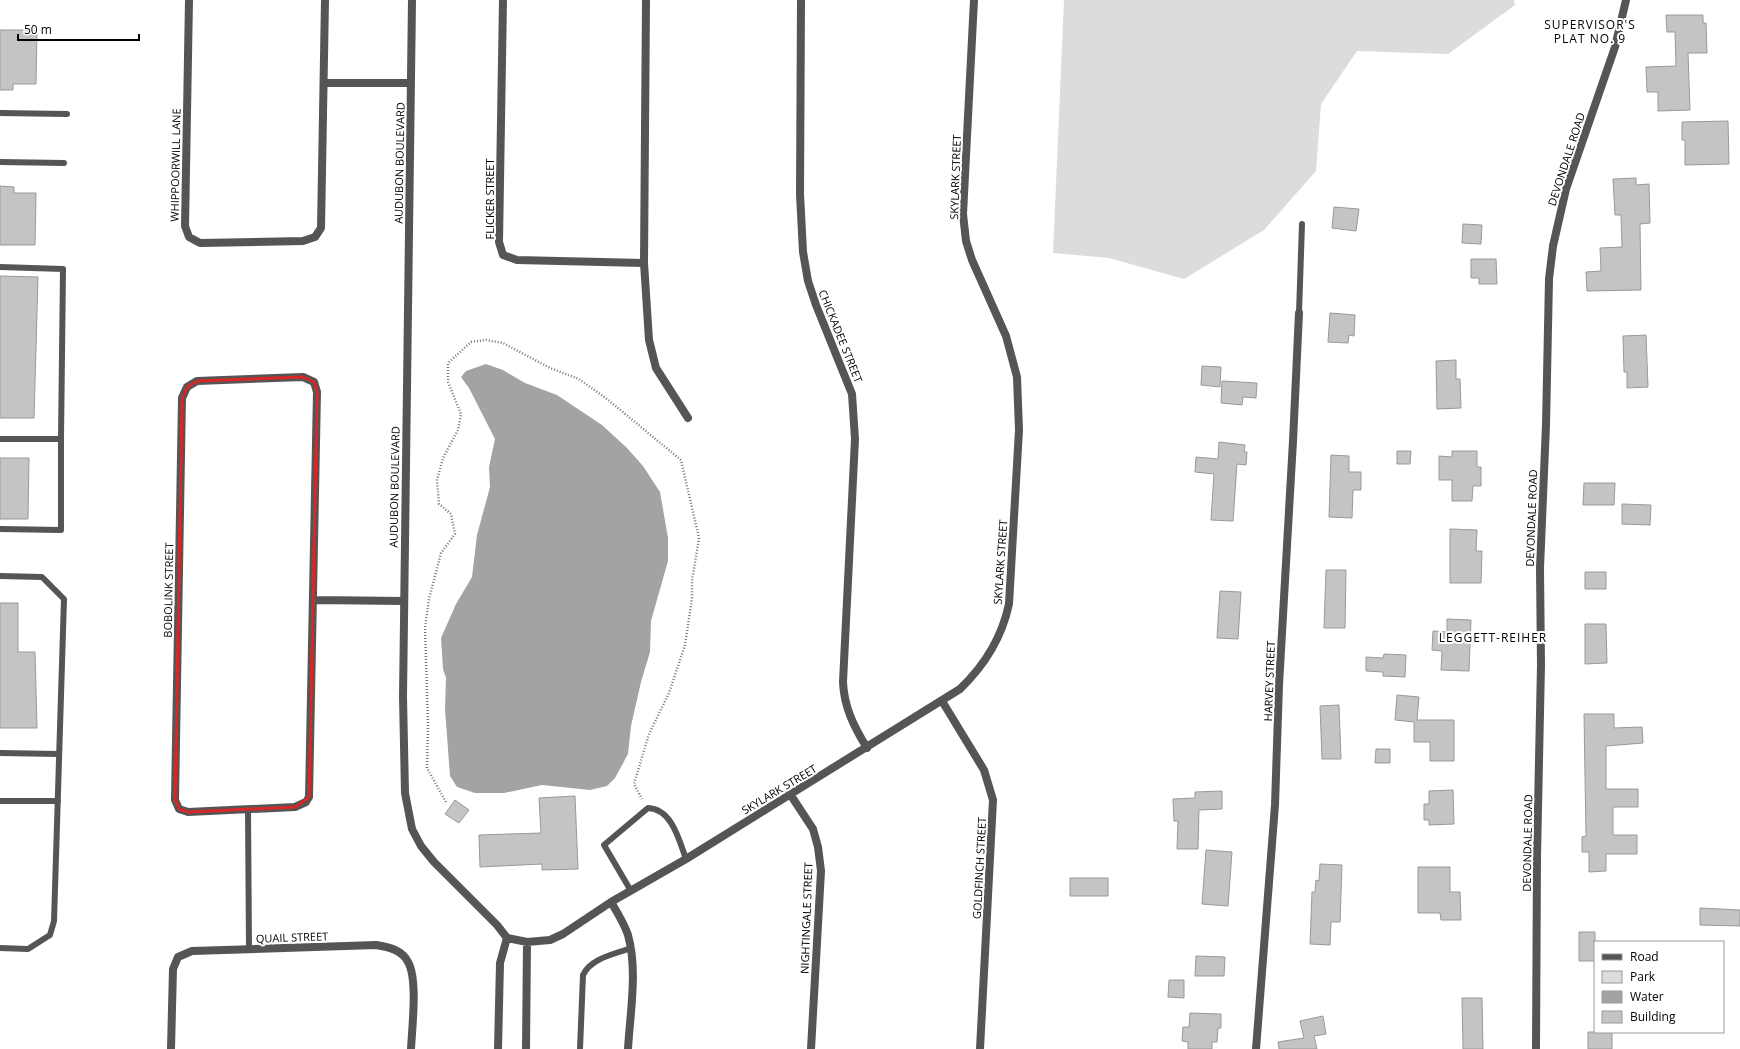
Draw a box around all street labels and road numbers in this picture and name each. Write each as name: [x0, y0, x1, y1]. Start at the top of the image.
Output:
street label: AUDUBON BOULEVARD: [390, 102, 408, 224]
street label: WHIPPOORWILL LANE: [167, 108, 183, 222]
street label: DEVONDALE ROAD: [1544, 110, 1588, 208]
street label: SKYLARK STREET: [946, 134, 964, 220]
street label: FLICKER STREET: [482, 158, 497, 240]
street label: CHICKADEE STREET: [816, 287, 866, 385]
street label: AUDUBON BOULEVARD: [385, 426, 403, 548]
street label: DEVONDALE ROAD: [1522, 469, 1540, 567]
street label: SKYLARK STREET: [990, 519, 1010, 605]
street label: BOBOLINK STREET: [160, 542, 176, 638]
street label: HARVEY STREET: [1260, 640, 1278, 722]
street label: SKYLARK STREET: [739, 761, 819, 817]
street label: DEVONDALE ROAD: [1519, 794, 1535, 892]
street label: GOLDFINCH STREET: [969, 816, 989, 920]
street label: NIGHTINGALE STREET: [797, 862, 815, 974]
street label: QUAIL STREET: [256, 928, 328, 946]

